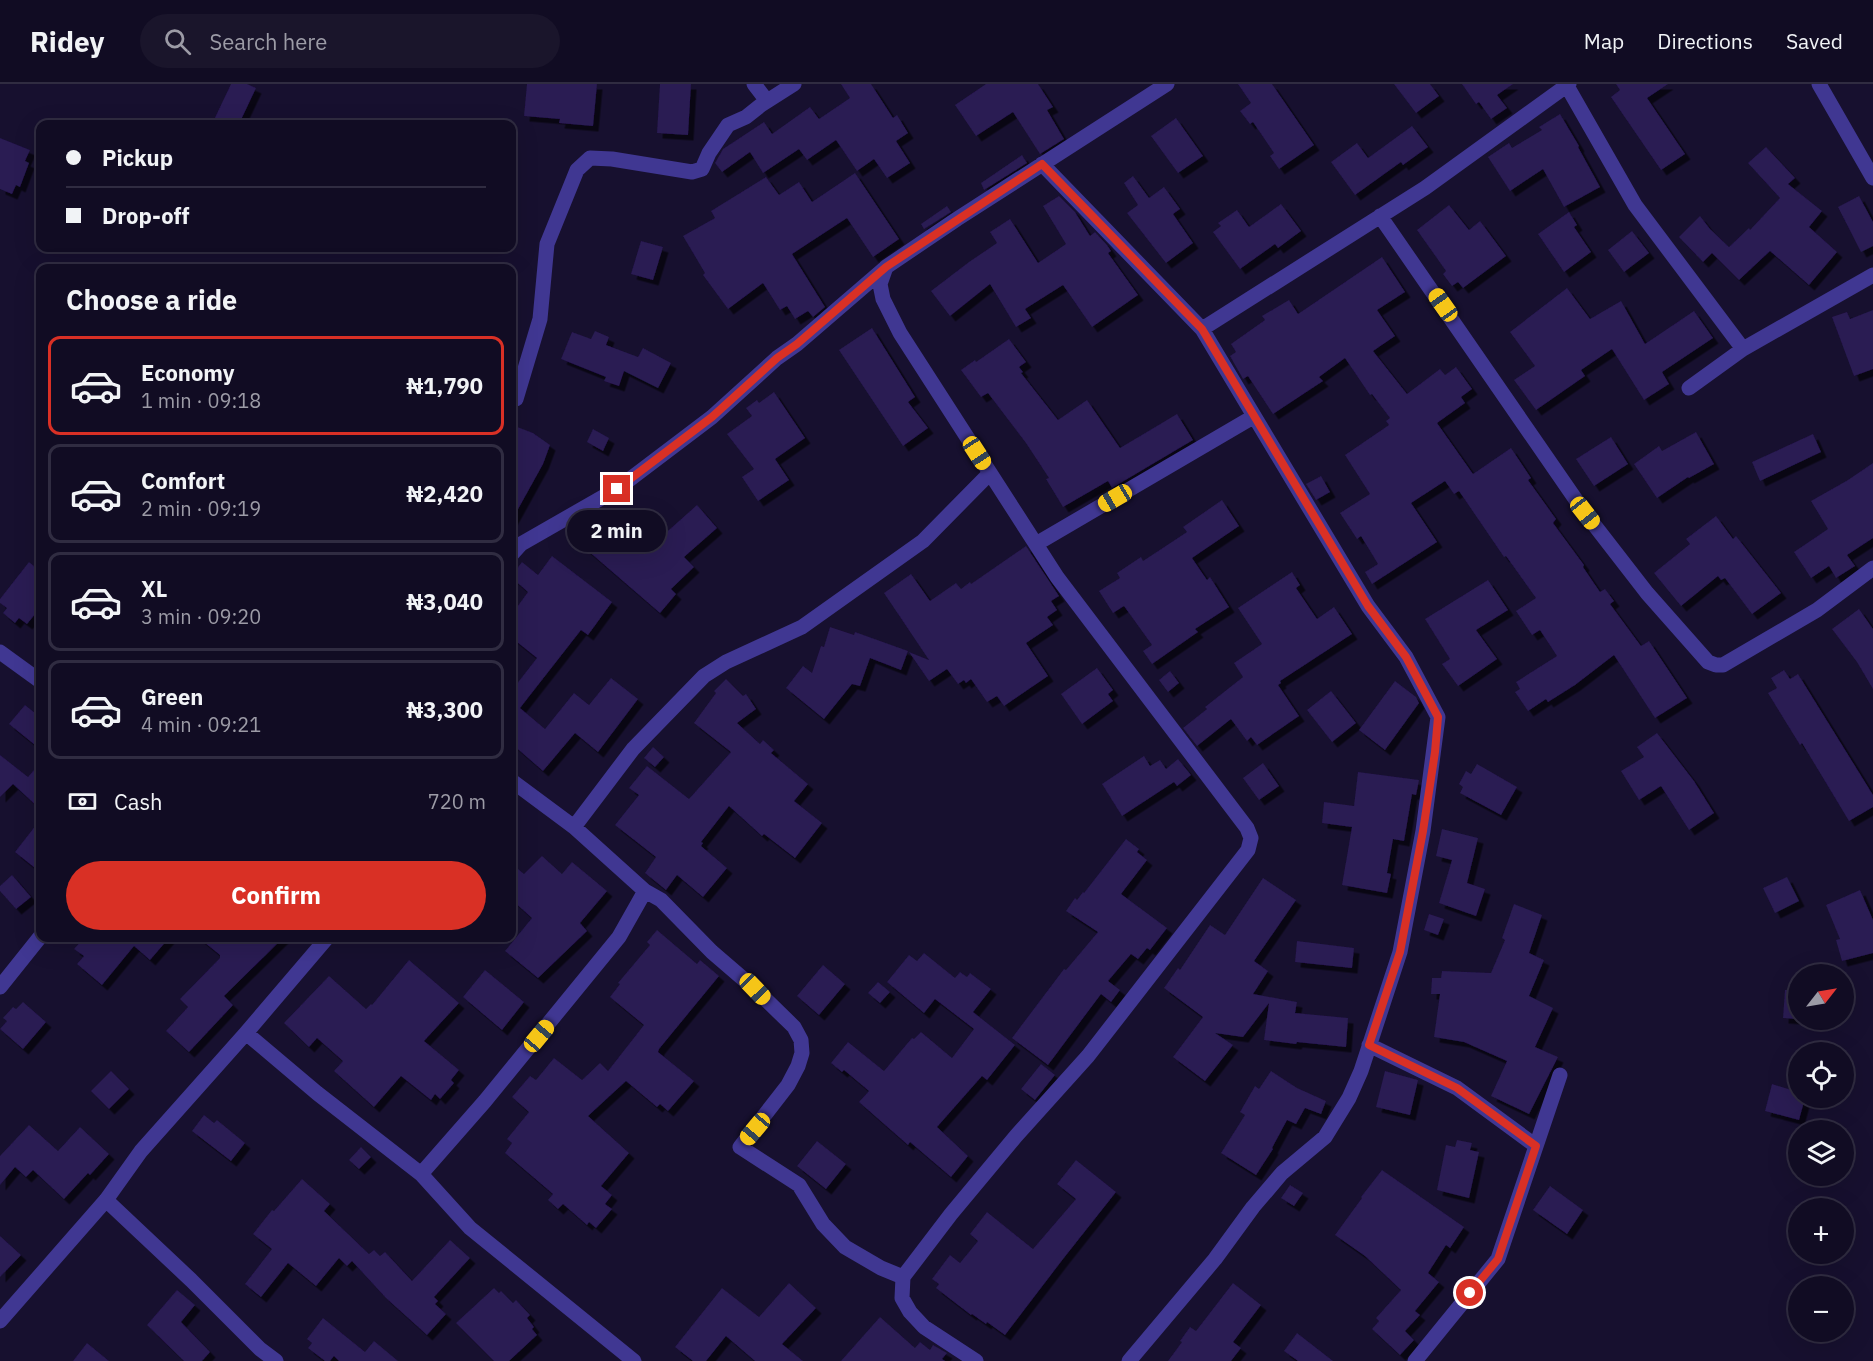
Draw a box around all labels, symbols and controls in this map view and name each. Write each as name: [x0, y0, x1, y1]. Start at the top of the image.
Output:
search box: [140, 14, 560, 68]
text: Ridey: [30, 23, 104, 60]
icon: search: [161, 25, 194, 58]
text: Search here: [209, 27, 327, 56]
text: Map: [1584, 27, 1624, 55]
text: Directions: [1657, 27, 1753, 55]
text: Saved: [1786, 27, 1843, 55]
text: Pickup: [102, 143, 173, 172]
text: Drop-off: [102, 201, 189, 230]
text: Choose a ride: [66, 282, 237, 317]
car: [1425, 285, 1461, 325]
text: Economy: [141, 358, 235, 387]
icon: car: [69, 359, 123, 413]
text: ₦1,790: [406, 371, 483, 400]
text: 1 min · 09:18: [141, 387, 261, 414]
car: [960, 433, 994, 473]
text: Comfort: [141, 466, 225, 495]
icon: car: [69, 467, 123, 521]
route end: [603, 475, 630, 502]
text: ₦2,420: [406, 479, 483, 508]
car: [1095, 481, 1135, 515]
car: [1567, 493, 1603, 533]
text: 2 min · 09:19: [141, 495, 261, 522]
callout: 2 min: [568, 510, 666, 552]
text: 2 min: [590, 517, 643, 544]
text: XL: [141, 574, 167, 603]
icon: car: [69, 575, 123, 629]
text: ₦3,040: [406, 587, 483, 616]
text: 3 min · 09:20: [141, 603, 261, 630]
text: Green: [141, 682, 203, 711]
icon: car: [69, 683, 123, 737]
text: ₦3,300: [406, 695, 483, 724]
text: 4 min · 09:21: [141, 711, 261, 738]
icon: cash: [66, 785, 99, 818]
text: Cash: [114, 787, 163, 816]
text: 720 m: [428, 788, 486, 815]
button: Confirm: [66, 861, 486, 930]
north arrow: [1788, 964, 1854, 1030]
map controls: [1788, 964, 1854, 1342]
car: [736, 970, 774, 1008]
car: [521, 1016, 557, 1056]
button: locate: [1788, 1042, 1854, 1108]
car: [737, 1109, 773, 1149]
button: layers: [1788, 1120, 1854, 1186]
button: +: [1788, 1198, 1854, 1264]
button: −: [1788, 1276, 1854, 1342]
route start: [1456, 1279, 1483, 1306]

